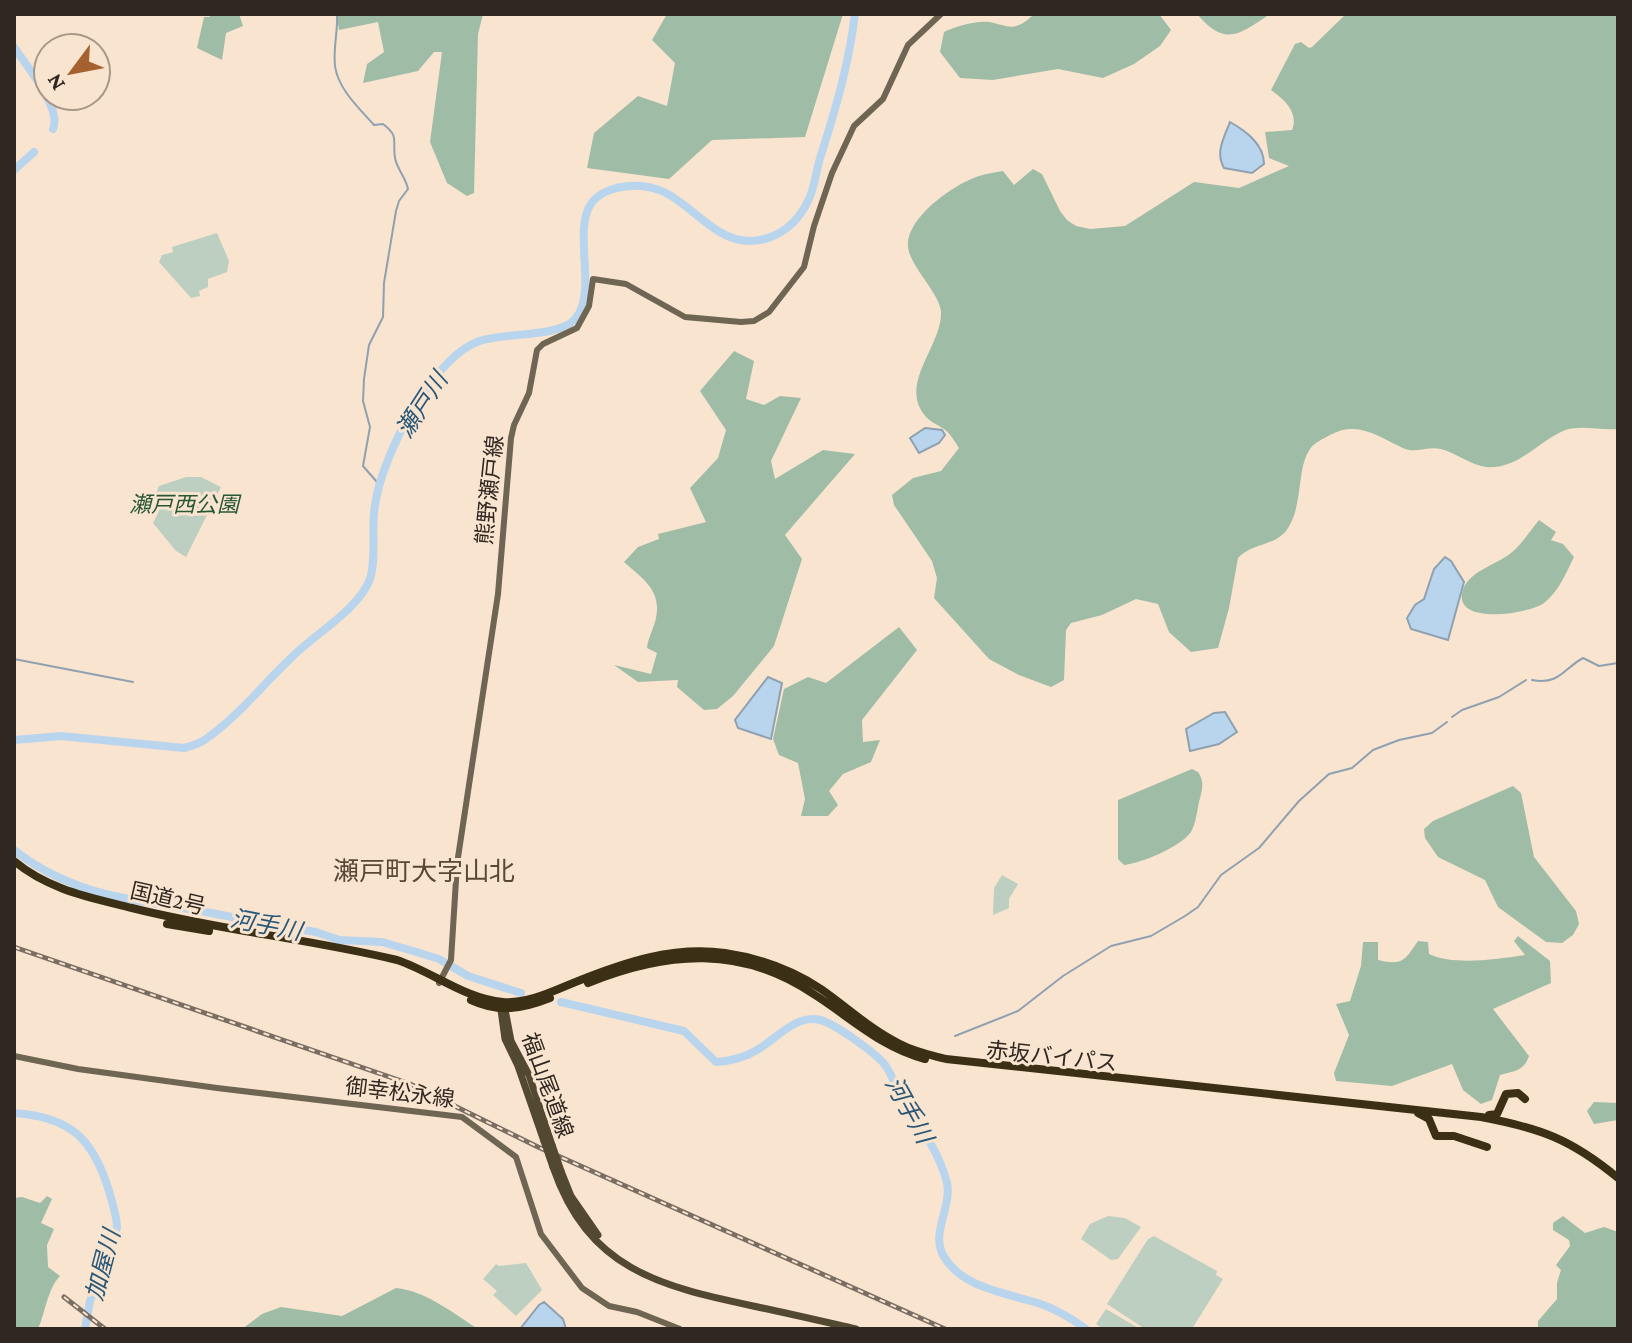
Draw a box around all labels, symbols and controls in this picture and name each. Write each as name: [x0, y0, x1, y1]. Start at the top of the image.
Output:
north arrow: [32, 32, 112, 112]
text: N: [41, 69, 70, 95]
water label: 瀬戸川: [391, 365, 454, 442]
street label: 熊野瀬戸線: [471, 434, 508, 546]
park label: 瀬戸西公園: [129, 492, 242, 517]
district label: 瀬戸町大字山北: [333, 857, 515, 886]
street label: 国道2号: [128, 878, 208, 919]
water label: 河手川: [228, 904, 307, 945]
street label: 福山尾道線: [517, 1029, 578, 1141]
street label: 赤坂バイパス: [985, 1037, 1119, 1076]
water label: 河手川: [880, 1072, 940, 1150]
street label: 御幸松永線: [344, 1073, 456, 1112]
water label: 加屋川: [80, 1224, 126, 1303]

